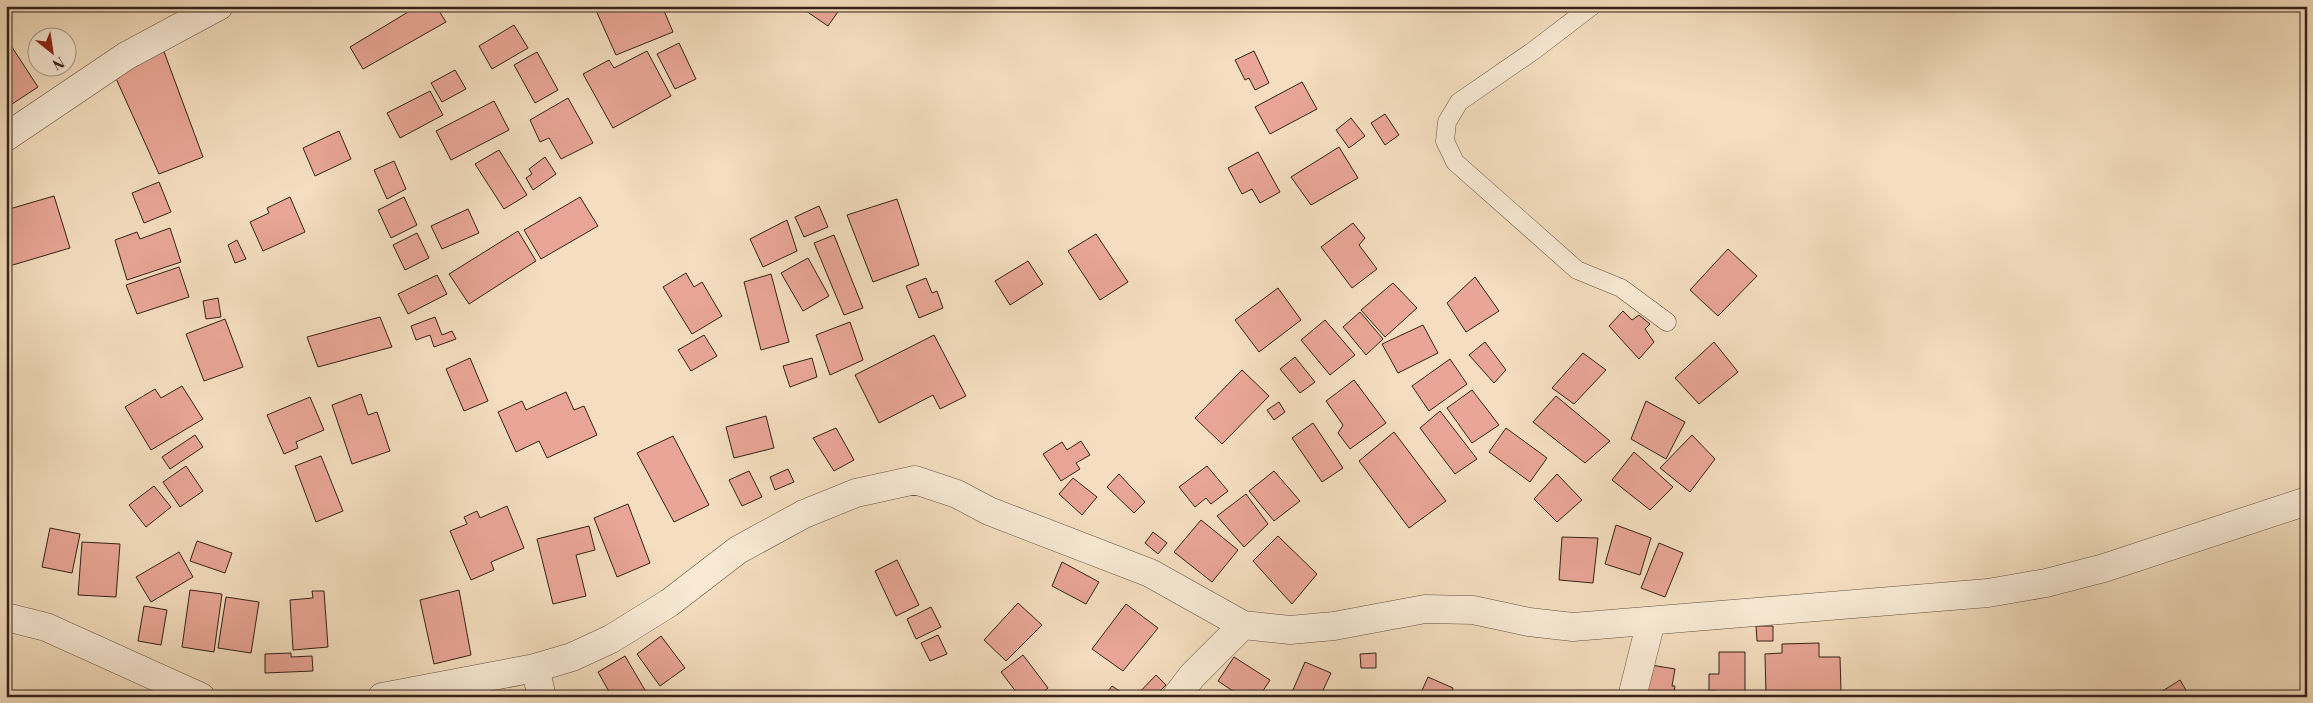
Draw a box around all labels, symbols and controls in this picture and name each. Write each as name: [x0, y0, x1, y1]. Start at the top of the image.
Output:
north arrow: [28, 28, 78, 78]
text: N: [49, 52, 67, 73]

